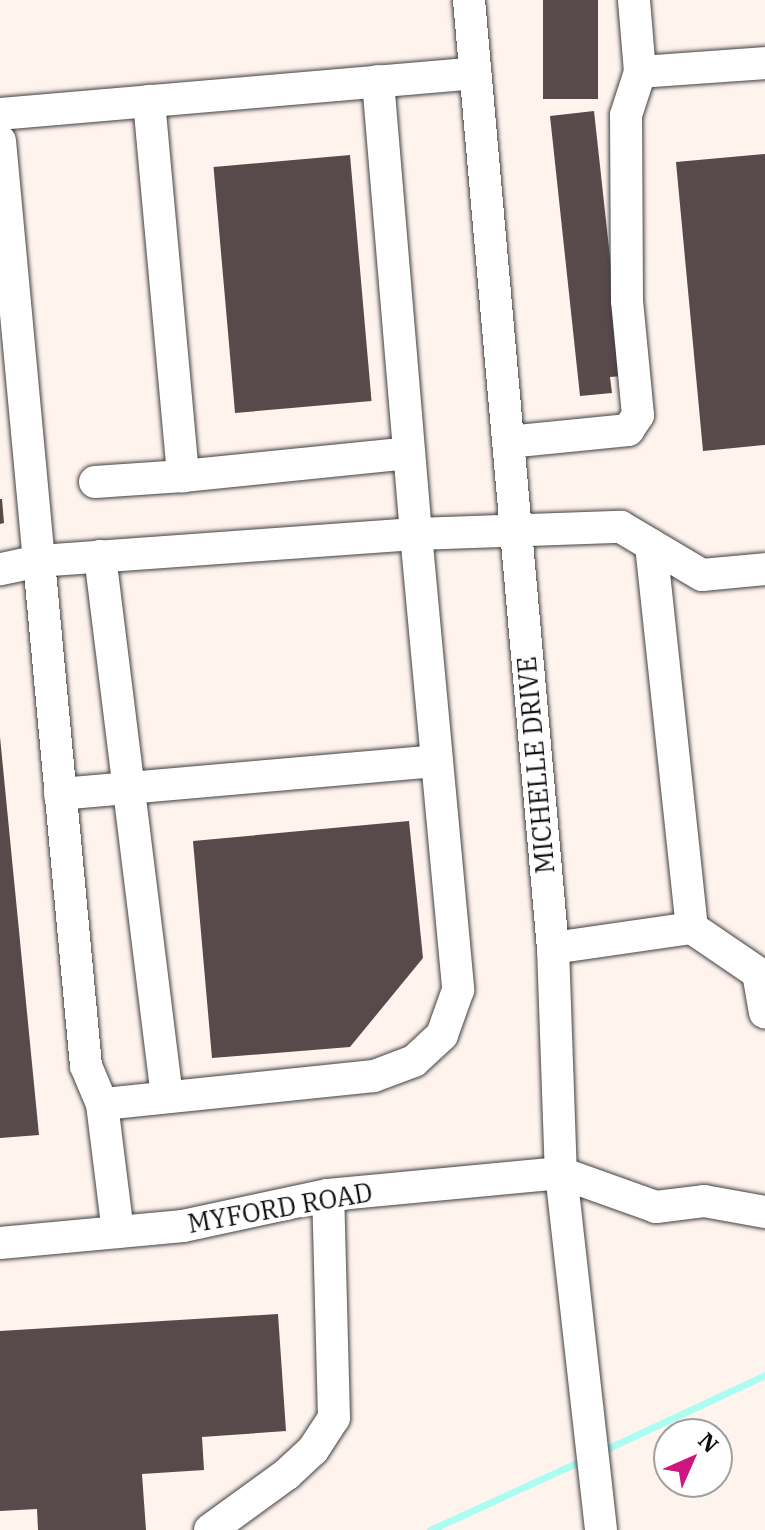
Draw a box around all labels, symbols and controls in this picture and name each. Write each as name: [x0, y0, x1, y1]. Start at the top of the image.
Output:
street label: MICHELLE DRIVE: [511, 655, 561, 875]
street label: MYFORD ROAD: [185, 1176, 375, 1240]
north arrow: [653, 1418, 733, 1498]
text: N: [693, 1426, 725, 1458]

